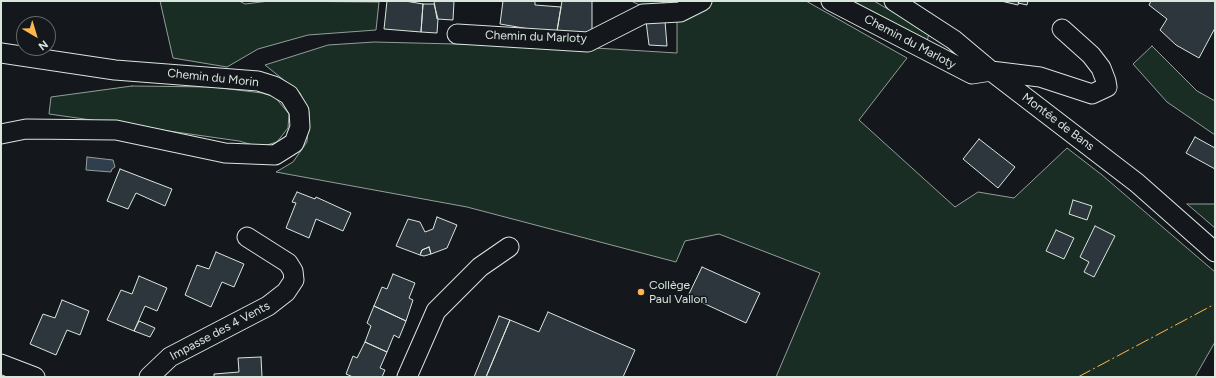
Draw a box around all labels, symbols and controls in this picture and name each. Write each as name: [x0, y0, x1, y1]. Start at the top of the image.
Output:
street label: Chemin du Marloty: [862, 12, 958, 72]
north arrow: [16, 16, 56, 56]
street label: Chemin du Marloty: [485, 28, 587, 46]
text: N: [36, 37, 50, 53]
street label: Chemin du Morin: [167, 66, 259, 90]
street label: Montée de Bans: [1019, 90, 1097, 154]
place label: Collège Paul Vallon: [649, 278, 707, 306]
marker: Collège Paul Vallon: [636, 287, 646, 297]
street label: Impasse des 4 Vents: [168, 299, 272, 363]

